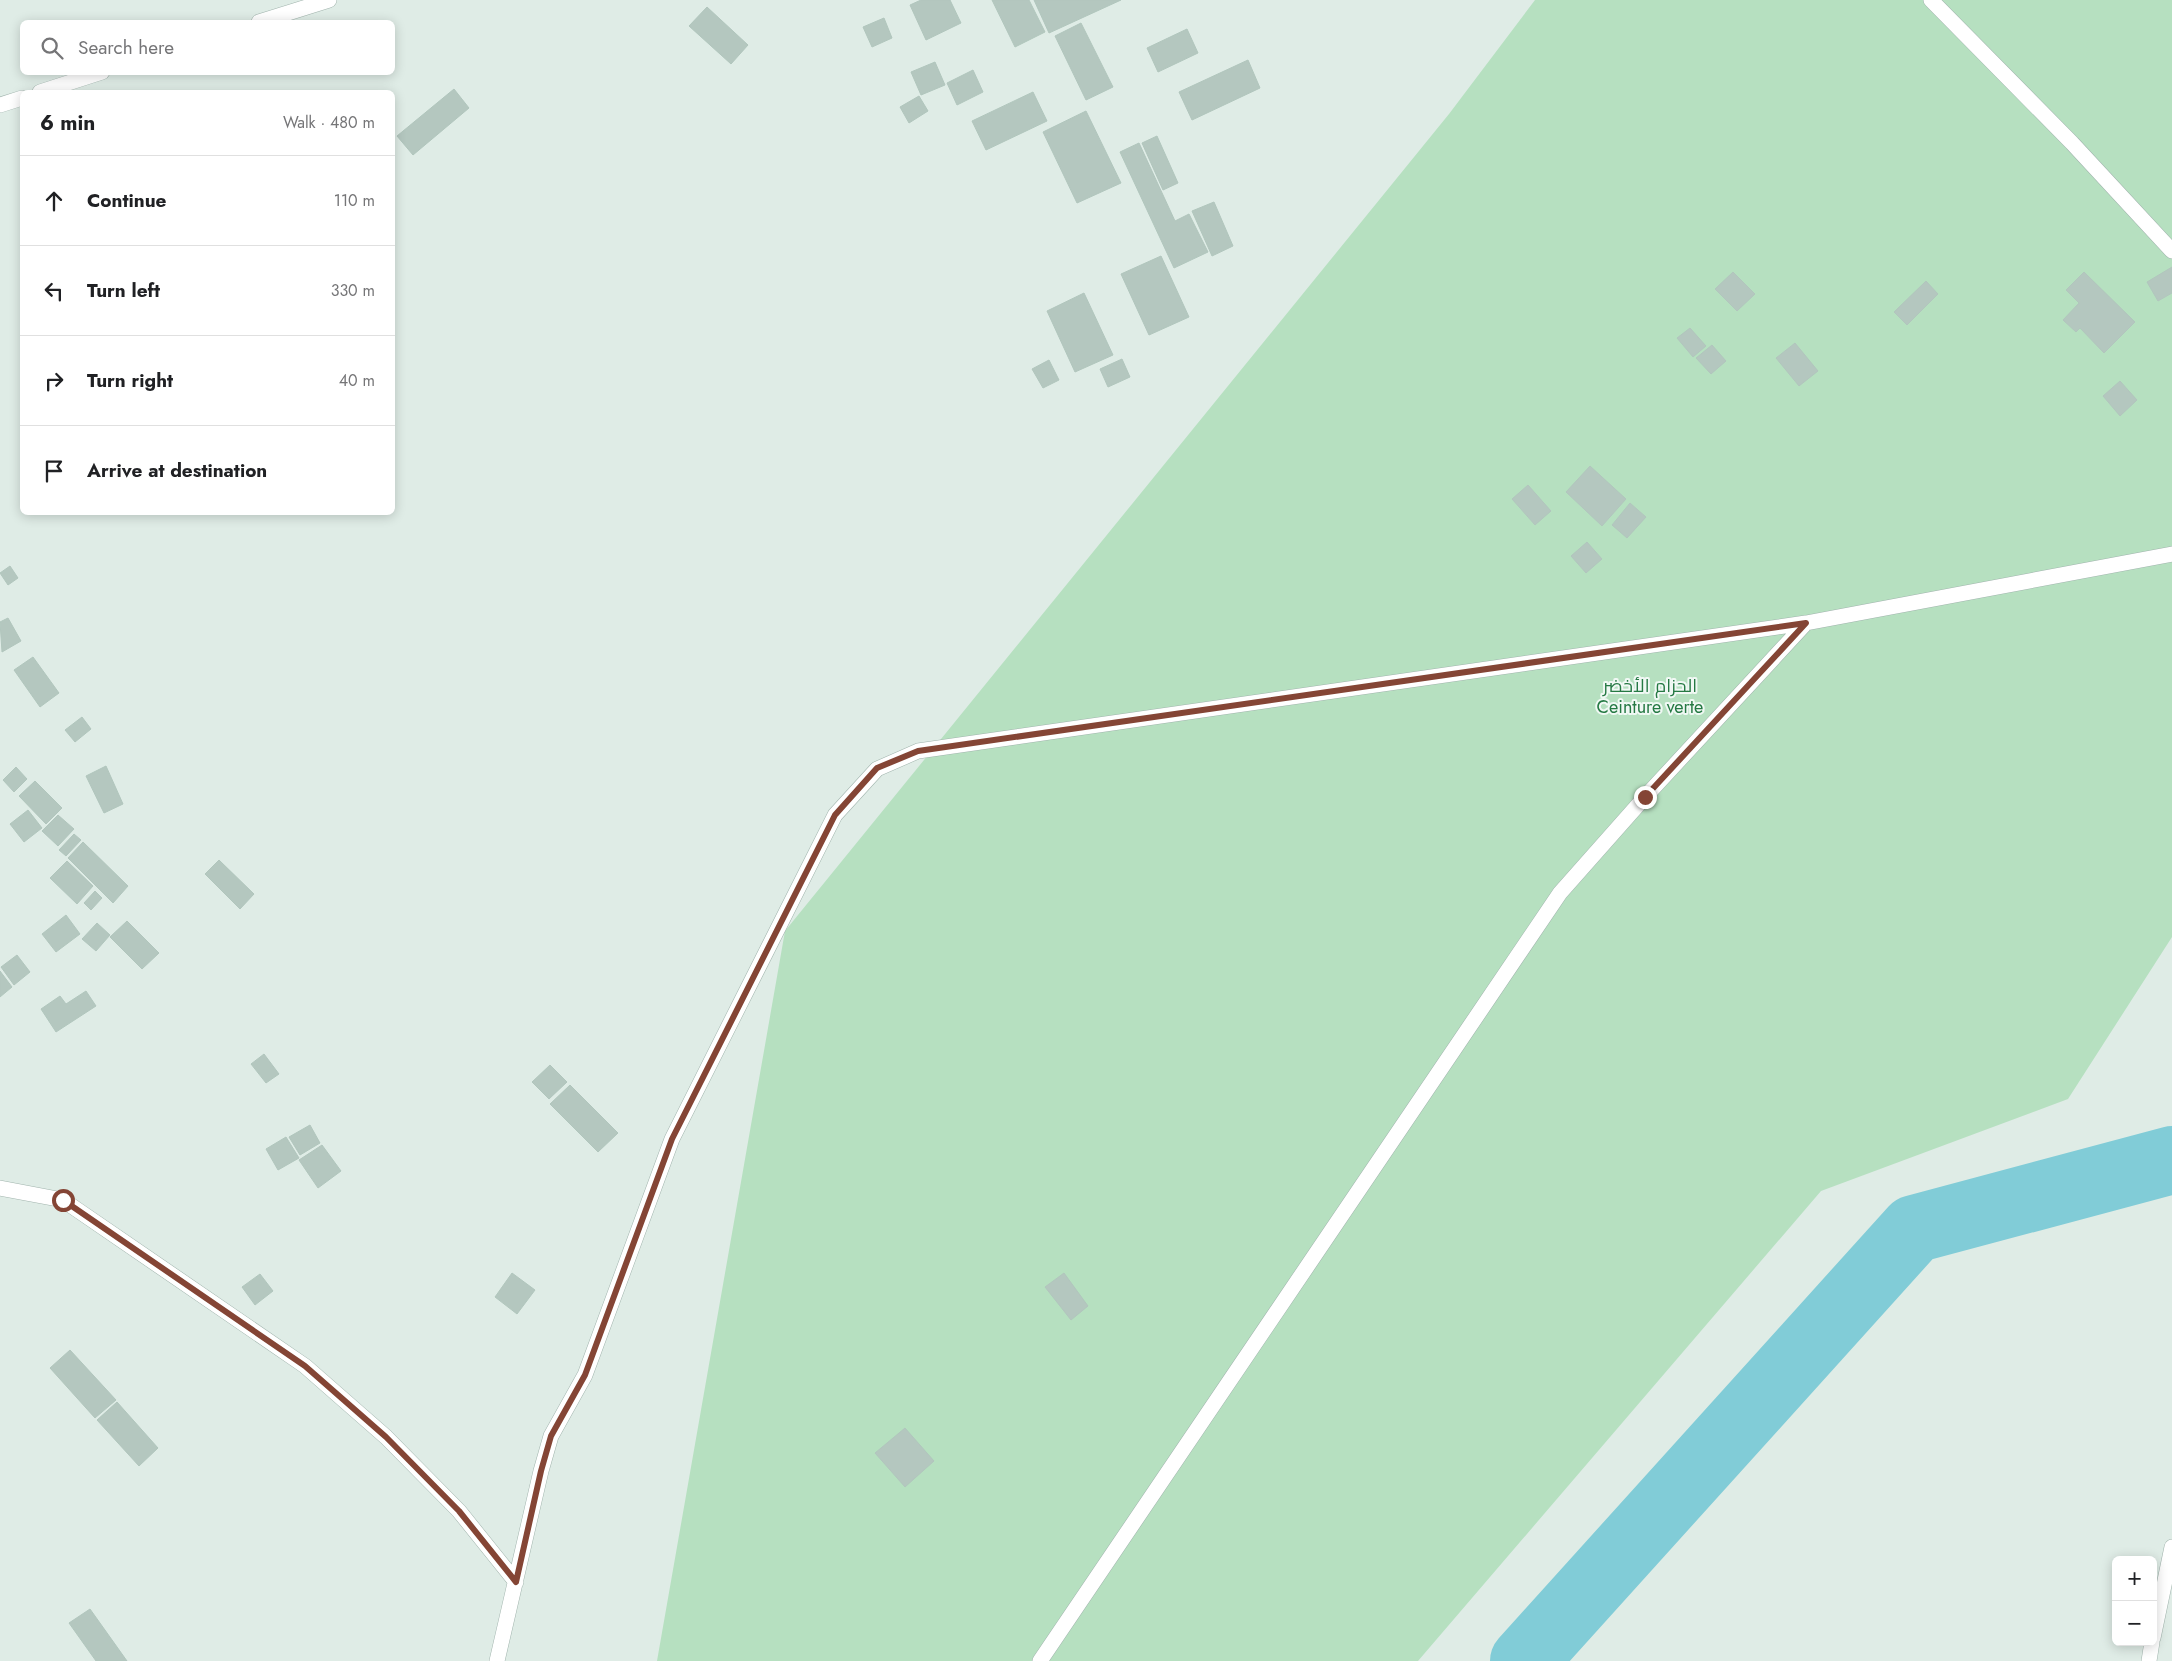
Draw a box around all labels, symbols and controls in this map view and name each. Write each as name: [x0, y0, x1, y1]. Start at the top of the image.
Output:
search box: [20, 20, 395, 75]
icon: search: [38, 34, 66, 62]
text: Search here: [78, 34, 174, 61]
text: 6 min: [40, 108, 95, 138]
text: Walk · 480 m: [283, 111, 375, 134]
icon: ahead: [40, 187, 68, 215]
text: Continue: [87, 187, 166, 214]
text: 110 m: [334, 189, 375, 212]
icon: left: [40, 277, 68, 305]
text: Turn left: [87, 277, 160, 304]
text: 330 m: [331, 279, 375, 302]
icon: right: [40, 367, 68, 395]
text: Turn right: [87, 367, 173, 394]
text: 40 m: [339, 369, 375, 392]
icon: arrive: [40, 457, 68, 485]
text: Arrive at destination: [87, 457, 267, 484]
park label: الحزام الأخضر Ceinture verte: [1597, 673, 1703, 720]
route end: [1634, 786, 1657, 809]
route start: [52, 1189, 75, 1212]
map controls: [2112, 1556, 2157, 1646]
button: +: [2112, 1556, 2157, 1601]
button: −: [2112, 1601, 2157, 1646]

